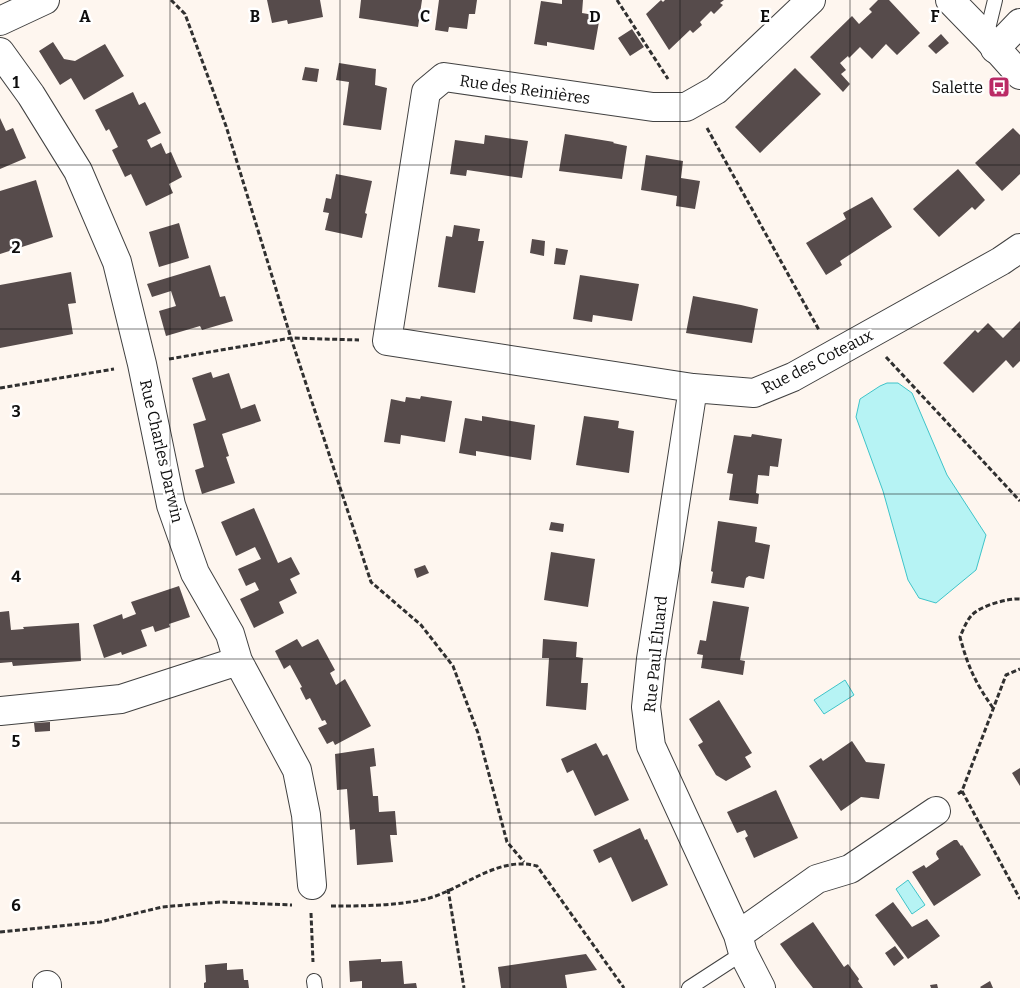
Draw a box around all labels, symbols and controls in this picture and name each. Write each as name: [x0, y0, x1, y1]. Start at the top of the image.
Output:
text: A: [79, 7, 91, 26]
text: B: [250, 7, 260, 26]
text: C: [420, 7, 430, 26]
text: D: [589, 7, 601, 26]
text: E: [760, 7, 770, 26]
text: F: [931, 7, 940, 26]
street label: Rue des Reinières: [458, 71, 591, 108]
text: 1: [13, 73, 20, 92]
bus stop icon: Salette: [987, 75, 1011, 99]
place label: Salette: [932, 78, 983, 97]
text: 2: [11, 238, 21, 257]
street label: Rue des Coteaux: [759, 325, 876, 398]
street label: Rue Charles Darwin: [136, 378, 187, 525]
text: 3: [11, 402, 21, 421]
text: 4: [11, 567, 21, 586]
street label: Rue Paul Éluard: [639, 594, 671, 713]
text: 5: [12, 732, 21, 751]
text: 6: [11, 896, 21, 915]

